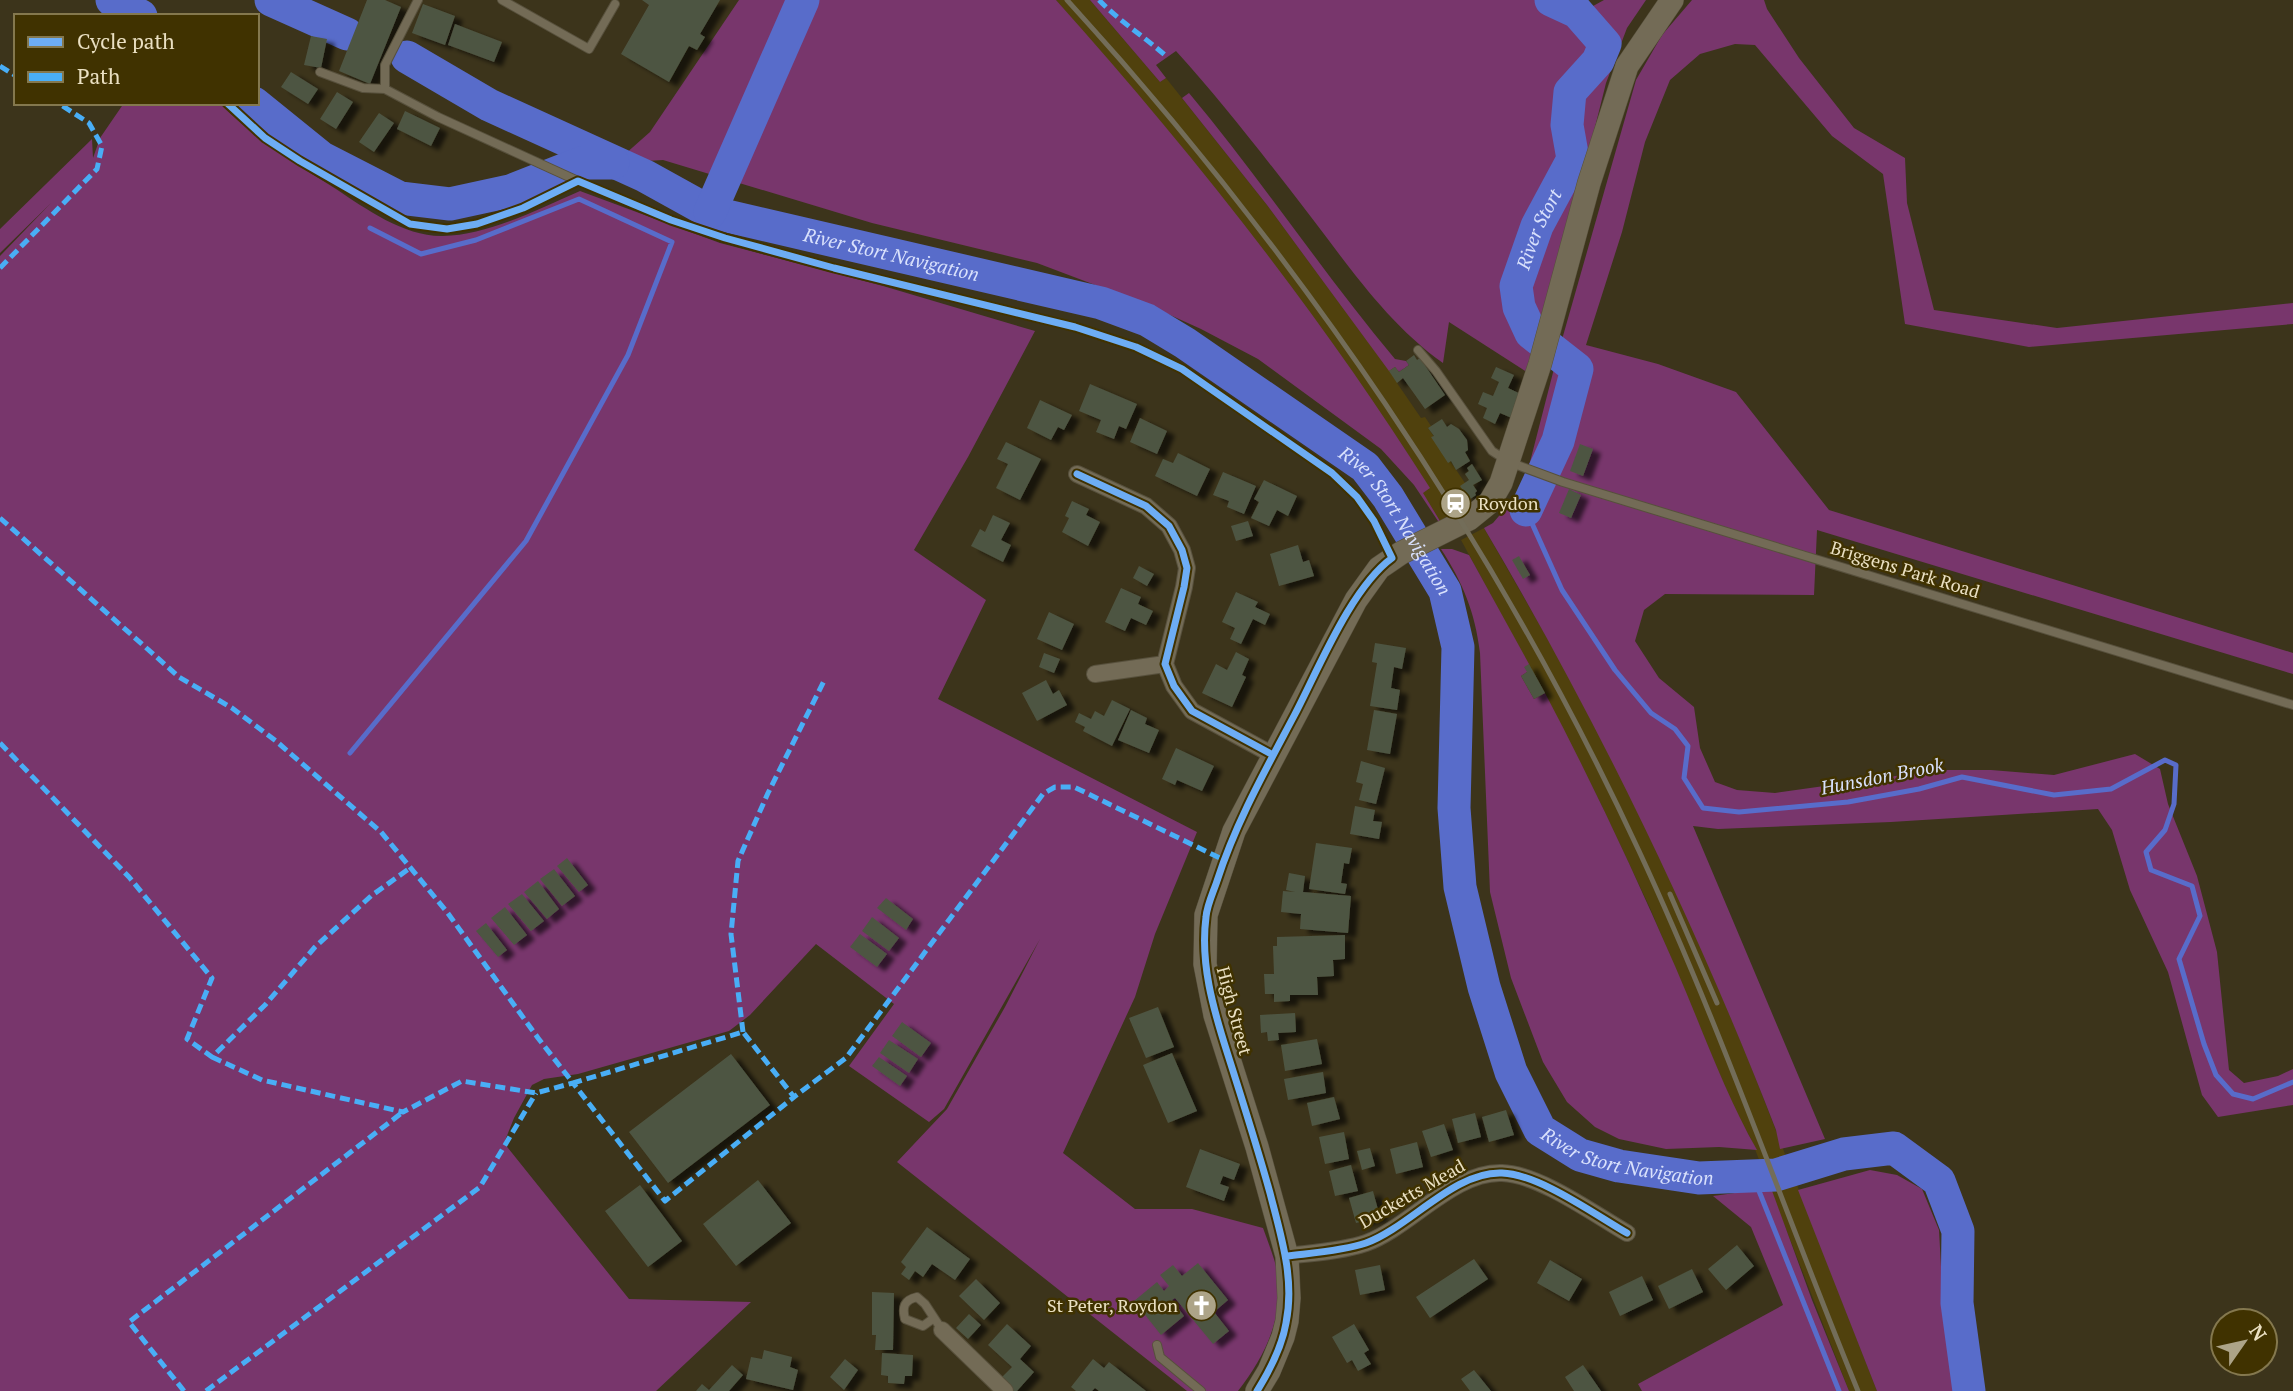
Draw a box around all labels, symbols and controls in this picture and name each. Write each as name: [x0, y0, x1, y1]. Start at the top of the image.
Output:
legend: [14, 14, 259, 105]
text: Cycle path: [77, 27, 175, 55]
text: Path: [77, 62, 120, 90]
water label: River Stort: [1509, 184, 1567, 274]
water label: River Stort Navigation: [800, 221, 982, 286]
water label: River Stort Navigation: [1334, 439, 1458, 600]
station icon: Roydon: [1438, 487, 1472, 521]
place label: Roydon: [1478, 491, 1539, 515]
street label: Briggens Park Road: [1828, 535, 1983, 603]
water label: Hunsdon Brook: [1817, 751, 1946, 800]
street label: High Street: [1212, 964, 1258, 1058]
water label: River Stort Navigation: [1536, 1120, 1714, 1190]
street label: Ducketts Mead: [1354, 1153, 1469, 1233]
church icon: St Peter, Roydon: [1184, 1289, 1218, 1323]
place label: St Peter, Roydon: [1047, 1293, 1178, 1317]
north arrow: [2209, 1307, 2279, 1377]
text: N: [2244, 1319, 2273, 1346]

